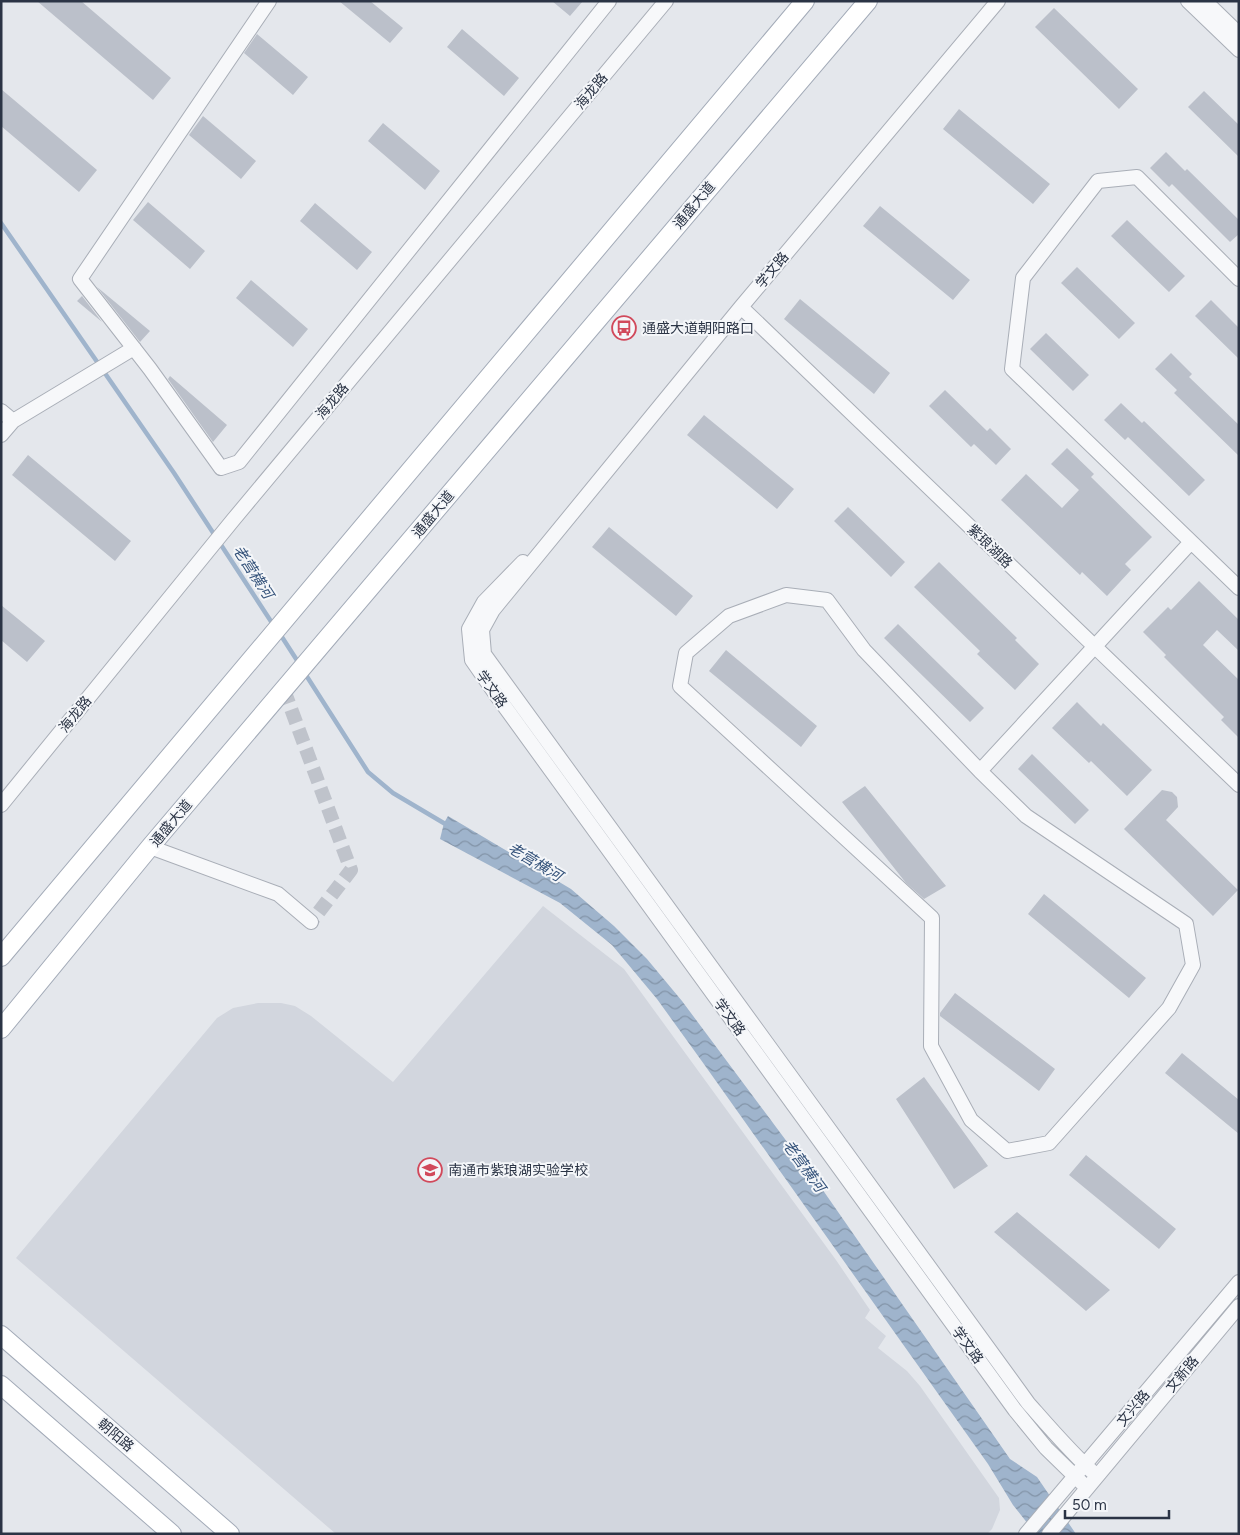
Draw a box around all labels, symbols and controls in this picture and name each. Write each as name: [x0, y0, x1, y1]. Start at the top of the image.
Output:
street label: 海龙路: [571, 70, 611, 113]
street label: 通盛大道: [670, 178, 719, 232]
street label: 学文路: [752, 249, 792, 292]
bus stop icon: 通盛大道朝阳路口: [611, 315, 637, 341]
place label: 通盛大道朝阳路口: [642, 320, 754, 337]
street label: 海龙路: [312, 380, 352, 423]
street label: 通盛大道: [409, 487, 458, 541]
street label: 紫琅湖路: [964, 521, 1016, 572]
water label: 老营横河: [229, 542, 279, 605]
street label: 学文路: [473, 667, 511, 711]
street label: 海龙路: [56, 693, 95, 736]
street label: 通盛大道: [147, 796, 196, 850]
water label: 老营横河: [505, 839, 568, 887]
street label: 学文路: [710, 995, 749, 1039]
water label: 老营横河: [779, 1136, 831, 1198]
school or university icon: 南通市紫琅湖实验学校: [417, 1157, 443, 1183]
place label: 南通市紫琅湖实验学校: [448, 1162, 588, 1179]
street label: 学文路: [948, 1323, 987, 1367]
street label: 文新路: [1162, 1353, 1202, 1396]
street label: 文兴路: [1113, 1387, 1153, 1430]
street label: 朝阳路: [94, 1415, 137, 1456]
scale bar: [1065, 1488, 1169, 1520]
text: 50 m: [1072, 1496, 1107, 1514]

